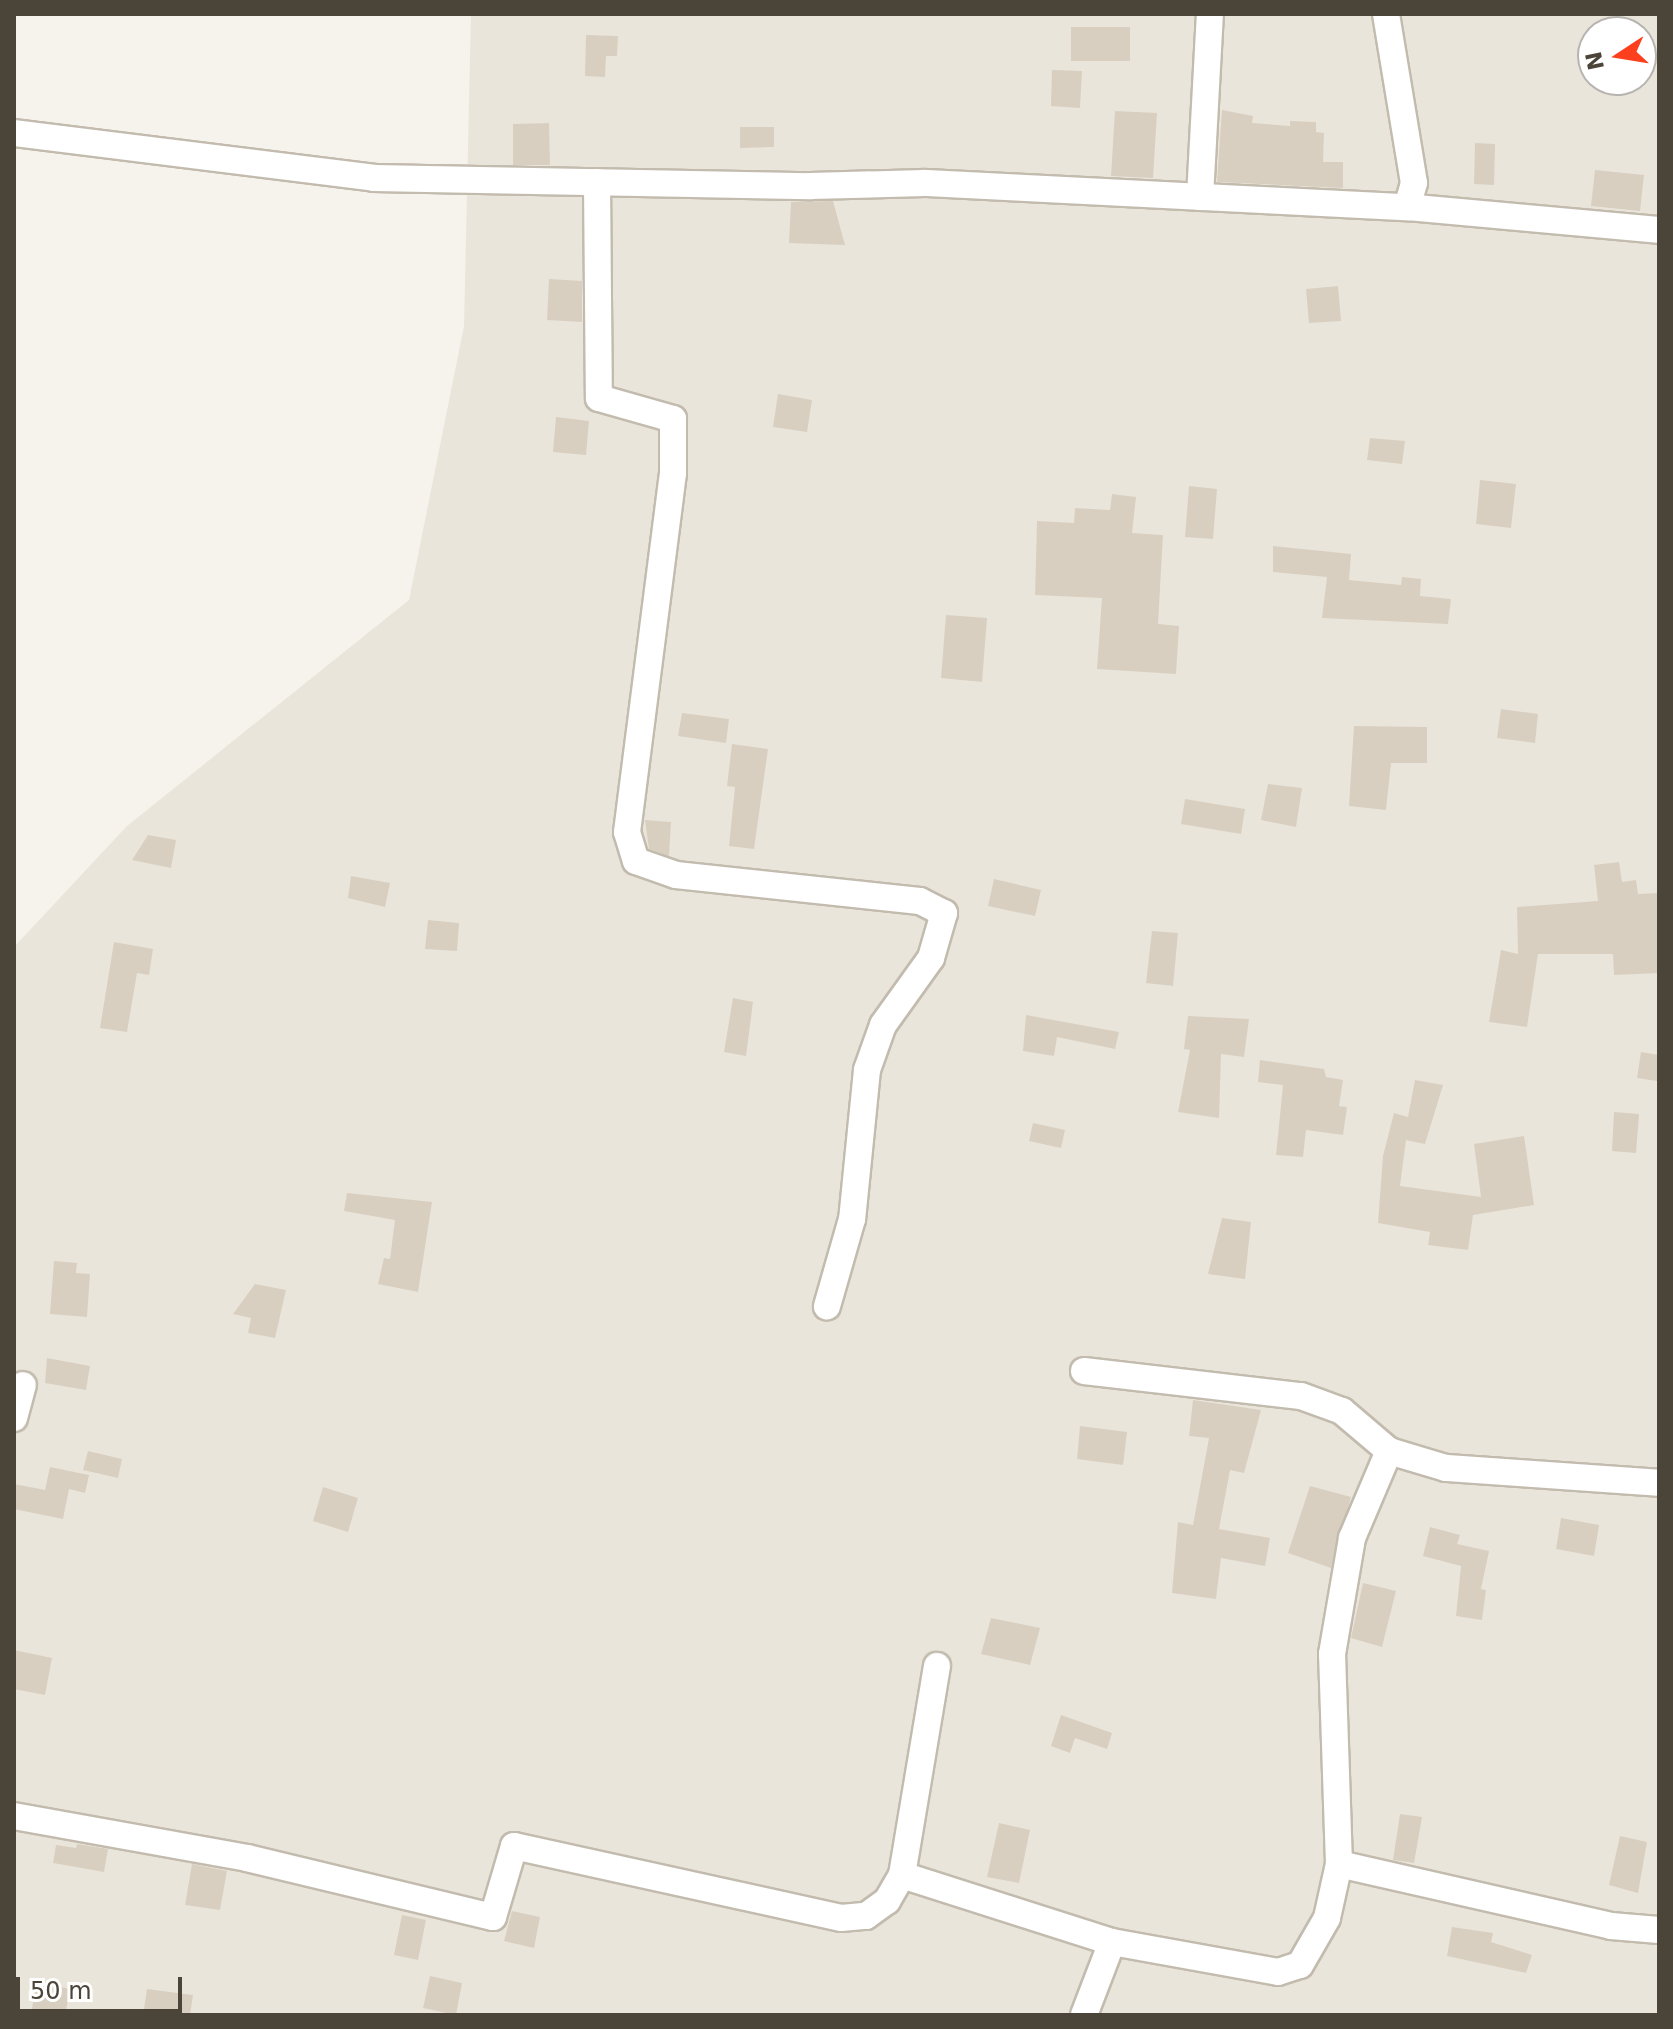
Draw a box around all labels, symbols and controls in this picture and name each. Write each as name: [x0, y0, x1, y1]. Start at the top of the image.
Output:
north arrow: [1577, 16, 1657, 96]
text: N: [1581, 49, 1609, 72]
scale bar: [20, 1961, 186, 2011]
text: 50 m: [30, 1977, 92, 2005]

